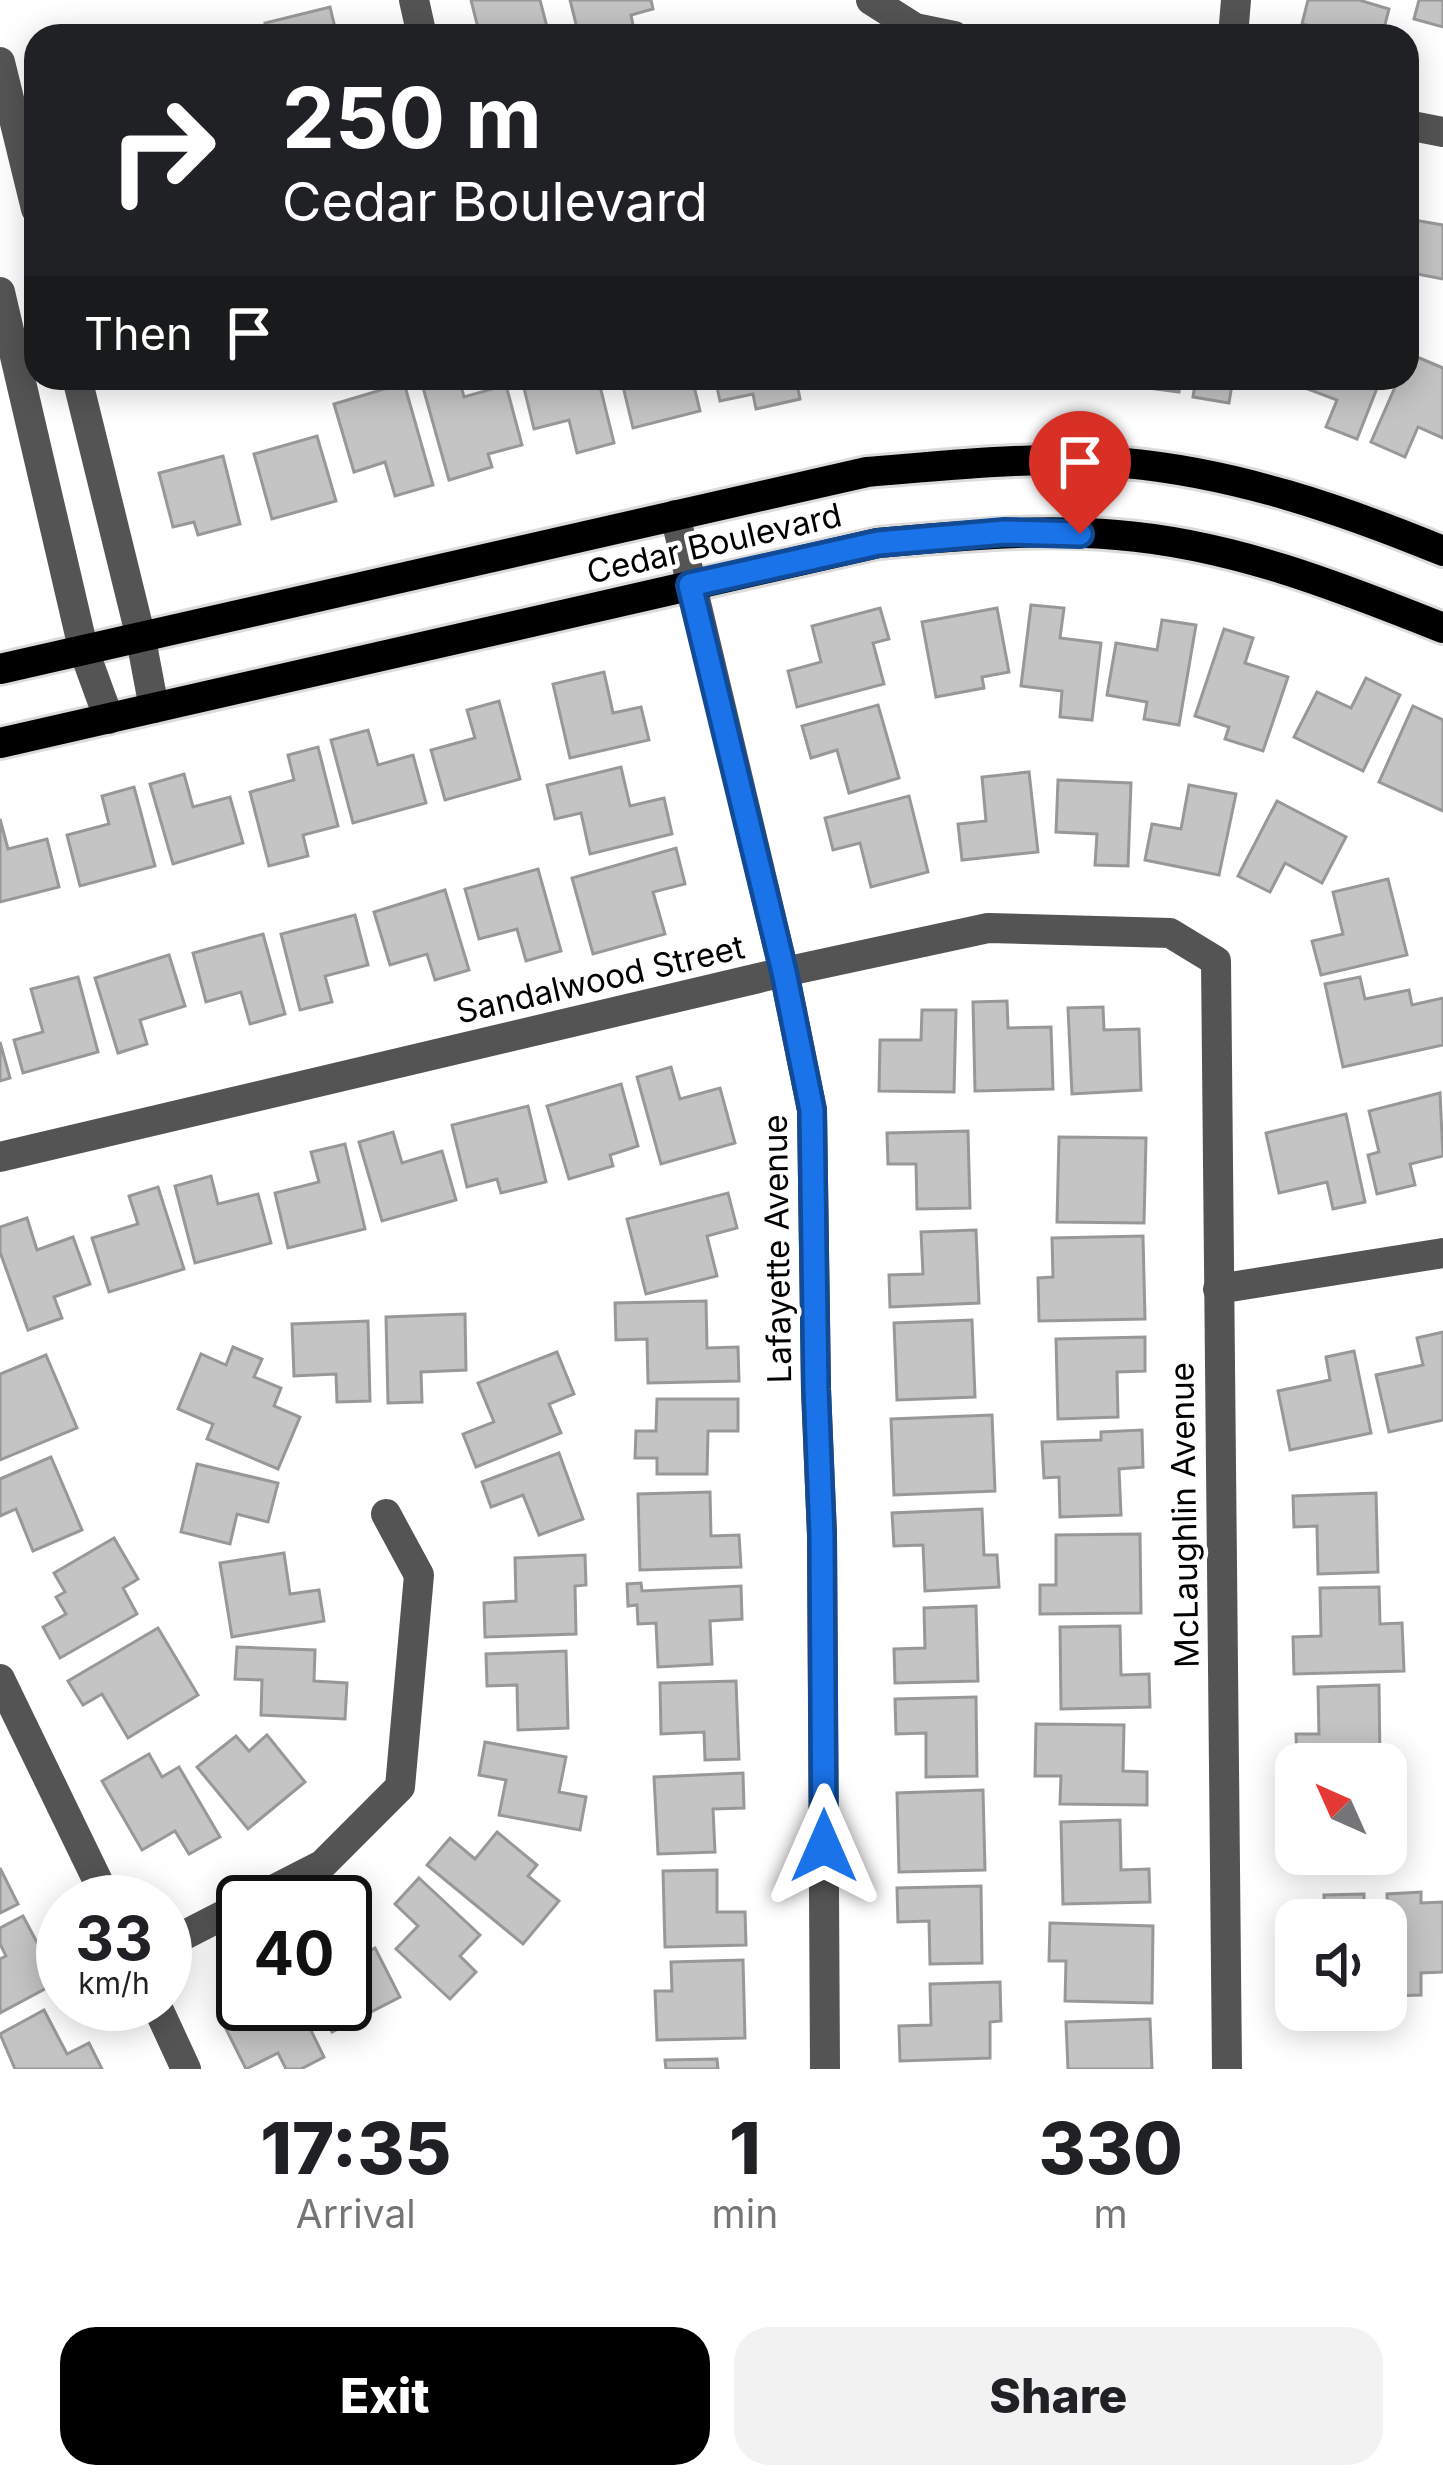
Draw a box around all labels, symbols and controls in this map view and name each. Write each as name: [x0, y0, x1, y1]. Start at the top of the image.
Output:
text: 250 m: [282, 67, 542, 168]
icon: right: [84, 72, 240, 228]
text: Cedar Boulevard: [282, 169, 708, 234]
icon: arrive: [216, 300, 282, 366]
text: Then: [84, 306, 192, 361]
pin: [1029, 411, 1131, 534]
icon: arrive: [1047, 429, 1113, 495]
street label: Cedar Boulevard: [583, 494, 845, 592]
street label: Sandalwood Street: [452, 926, 748, 1032]
street label: Lafayette Avenue: [755, 1114, 799, 1384]
street label: McLaughlin Avenue: [1161, 1362, 1207, 1668]
north arrow: [1275, 1743, 1407, 1875]
map controls: [1275, 1743, 1407, 2031]
position arrow: [761, 1783, 887, 1909]
speed limit sign: 40: [216, 1875, 372, 2031]
button: sound: [1275, 1899, 1407, 2031]
text: 33: [75, 1902, 153, 1974]
text: km/h: [78, 1965, 150, 2001]
text: 17:35: [260, 2104, 451, 2191]
text: 1: [729, 2104, 761, 2191]
text: 330: [1038, 2104, 1183, 2191]
text: Arrival: [296, 2190, 416, 2237]
text: min: [712, 2190, 778, 2237]
text: m: [1094, 2190, 1128, 2237]
button: Exit: [60, 2327, 710, 2465]
button: Share: [734, 2327, 1383, 2465]

